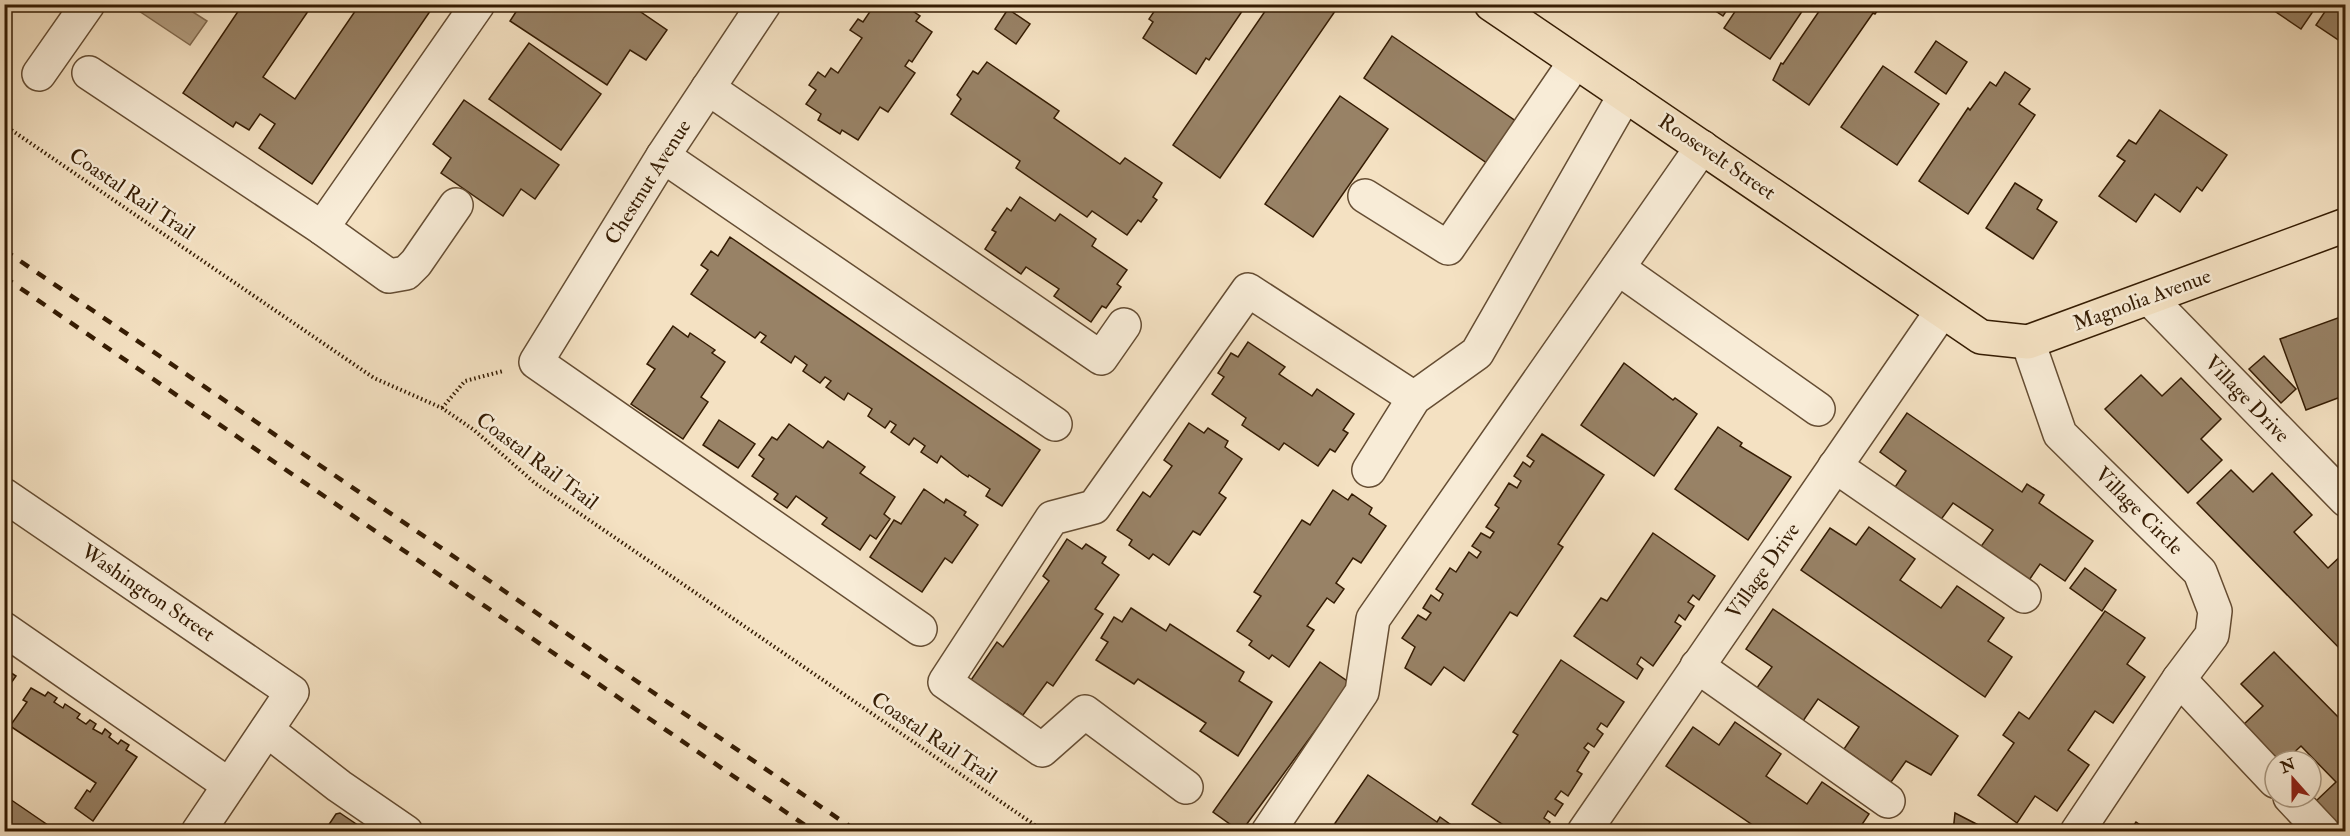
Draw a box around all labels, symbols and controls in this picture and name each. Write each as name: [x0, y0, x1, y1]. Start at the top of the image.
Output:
street label: Roosevelt Street: [1653, 108, 1781, 206]
street label: Chestnut Avenue: [599, 114, 697, 250]
street label: Coastal Rail Trail: [64, 142, 201, 246]
street label: Magnolia Avenue: [2069, 262, 2215, 337]
street label: Village Drive: [2199, 350, 2296, 449]
street label: Coastal Rail Trail: [470, 406, 604, 516]
street label: Village Circle: [2089, 461, 2189, 561]
street label: Village Drive: [1720, 517, 1806, 624]
street label: Washington Street: [75, 538, 220, 648]
street label: Coastal Rail Trail: [866, 686, 1003, 790]
north arrow: [2263, 749, 2323, 809]
text: N: [2277, 754, 2299, 778]

